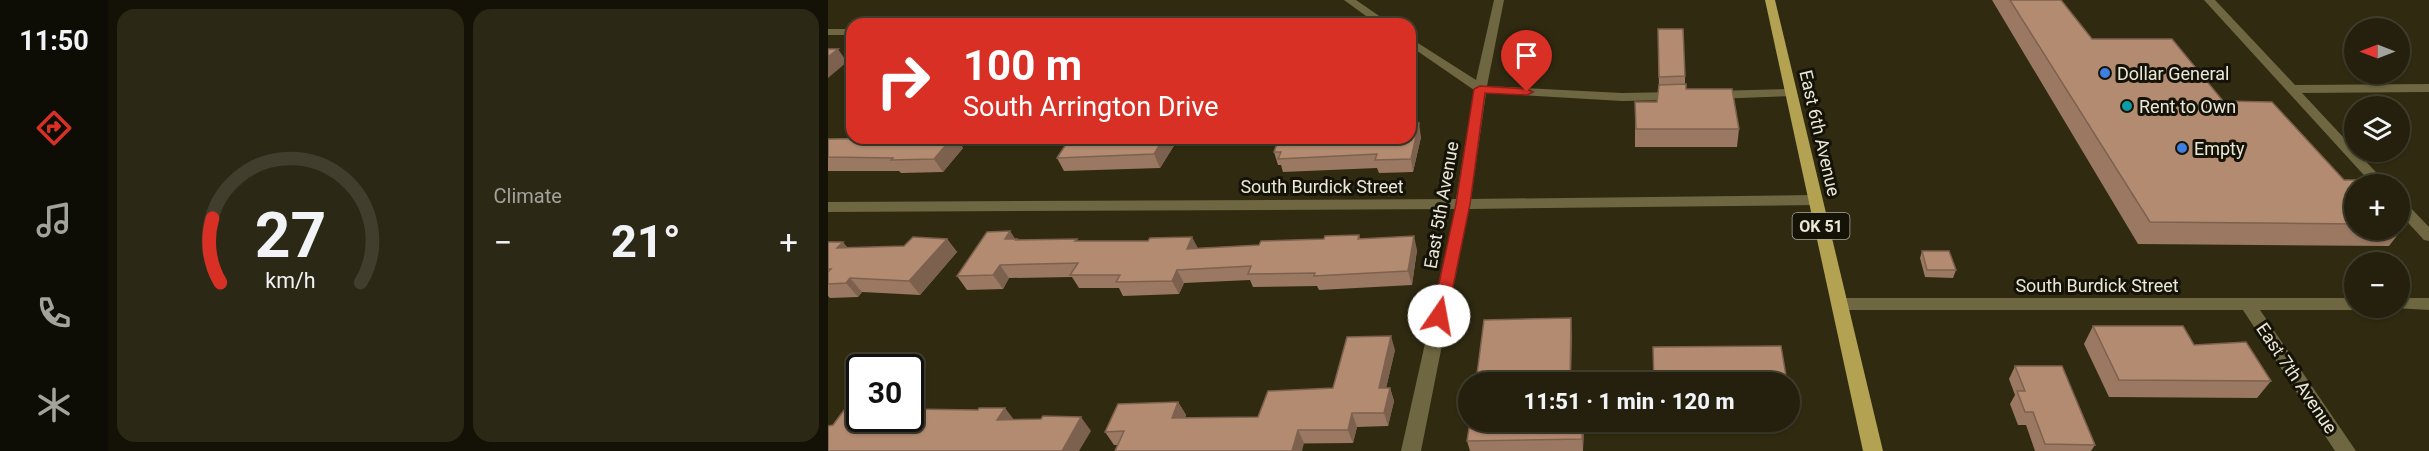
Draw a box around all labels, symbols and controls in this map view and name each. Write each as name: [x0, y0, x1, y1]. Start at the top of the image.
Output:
north arrow: [2344, 18, 2410, 84]
map controls: [2344, 18, 2410, 318]
text: 11:50: [19, 25, 89, 57]
pin: [1501, 30, 1552, 92]
icon: arrive: [1510, 39, 1543, 72]
text: 100 m: [963, 41, 1082, 90]
icon: right: [864, 42, 942, 120]
place label: Dollar General: [2117, 63, 2229, 84]
marker: Dollar General: [2098, 66, 2112, 80]
street label: East 6th Avenue: [1795, 68, 1845, 198]
text: South Arrington Drive: [963, 91, 1219, 123]
place label: Rent to Own: [2139, 96, 2236, 117]
button: layers: [2344, 96, 2410, 162]
marker: Rent to Own: [2120, 99, 2134, 113]
icon: directions: [33, 107, 75, 149]
place label: Empty: [2194, 138, 2245, 159]
street label: East 5th Avenue: [1419, 140, 1463, 270]
marker: Empty: [2175, 141, 2189, 155]
button: +: [2344, 174, 2410, 240]
street label: South Burdick Street: [1240, 176, 1404, 197]
text: Climate: [494, 184, 562, 208]
icon: music: [33, 199, 75, 241]
text: 27: [254, 199, 326, 272]
road number: OK 51: [1792, 213, 1850, 239]
text: 21°: [611, 215, 681, 268]
text: −: [494, 223, 512, 262]
text: +: [779, 223, 798, 262]
button: −: [2344, 252, 2410, 318]
text: km/h: [265, 268, 315, 293]
street label: South Burdick Street: [2015, 275, 2179, 296]
position arrow: [1407, 284, 1471, 348]
icon: phone: [33, 292, 75, 334]
street label: East 7th Avenue: [2252, 319, 2342, 437]
speed limit sign: 30: [846, 354, 924, 432]
icon: climate: [33, 384, 75, 426]
text: 11:51 · 1 min · 120 m: [1524, 389, 1734, 414]

